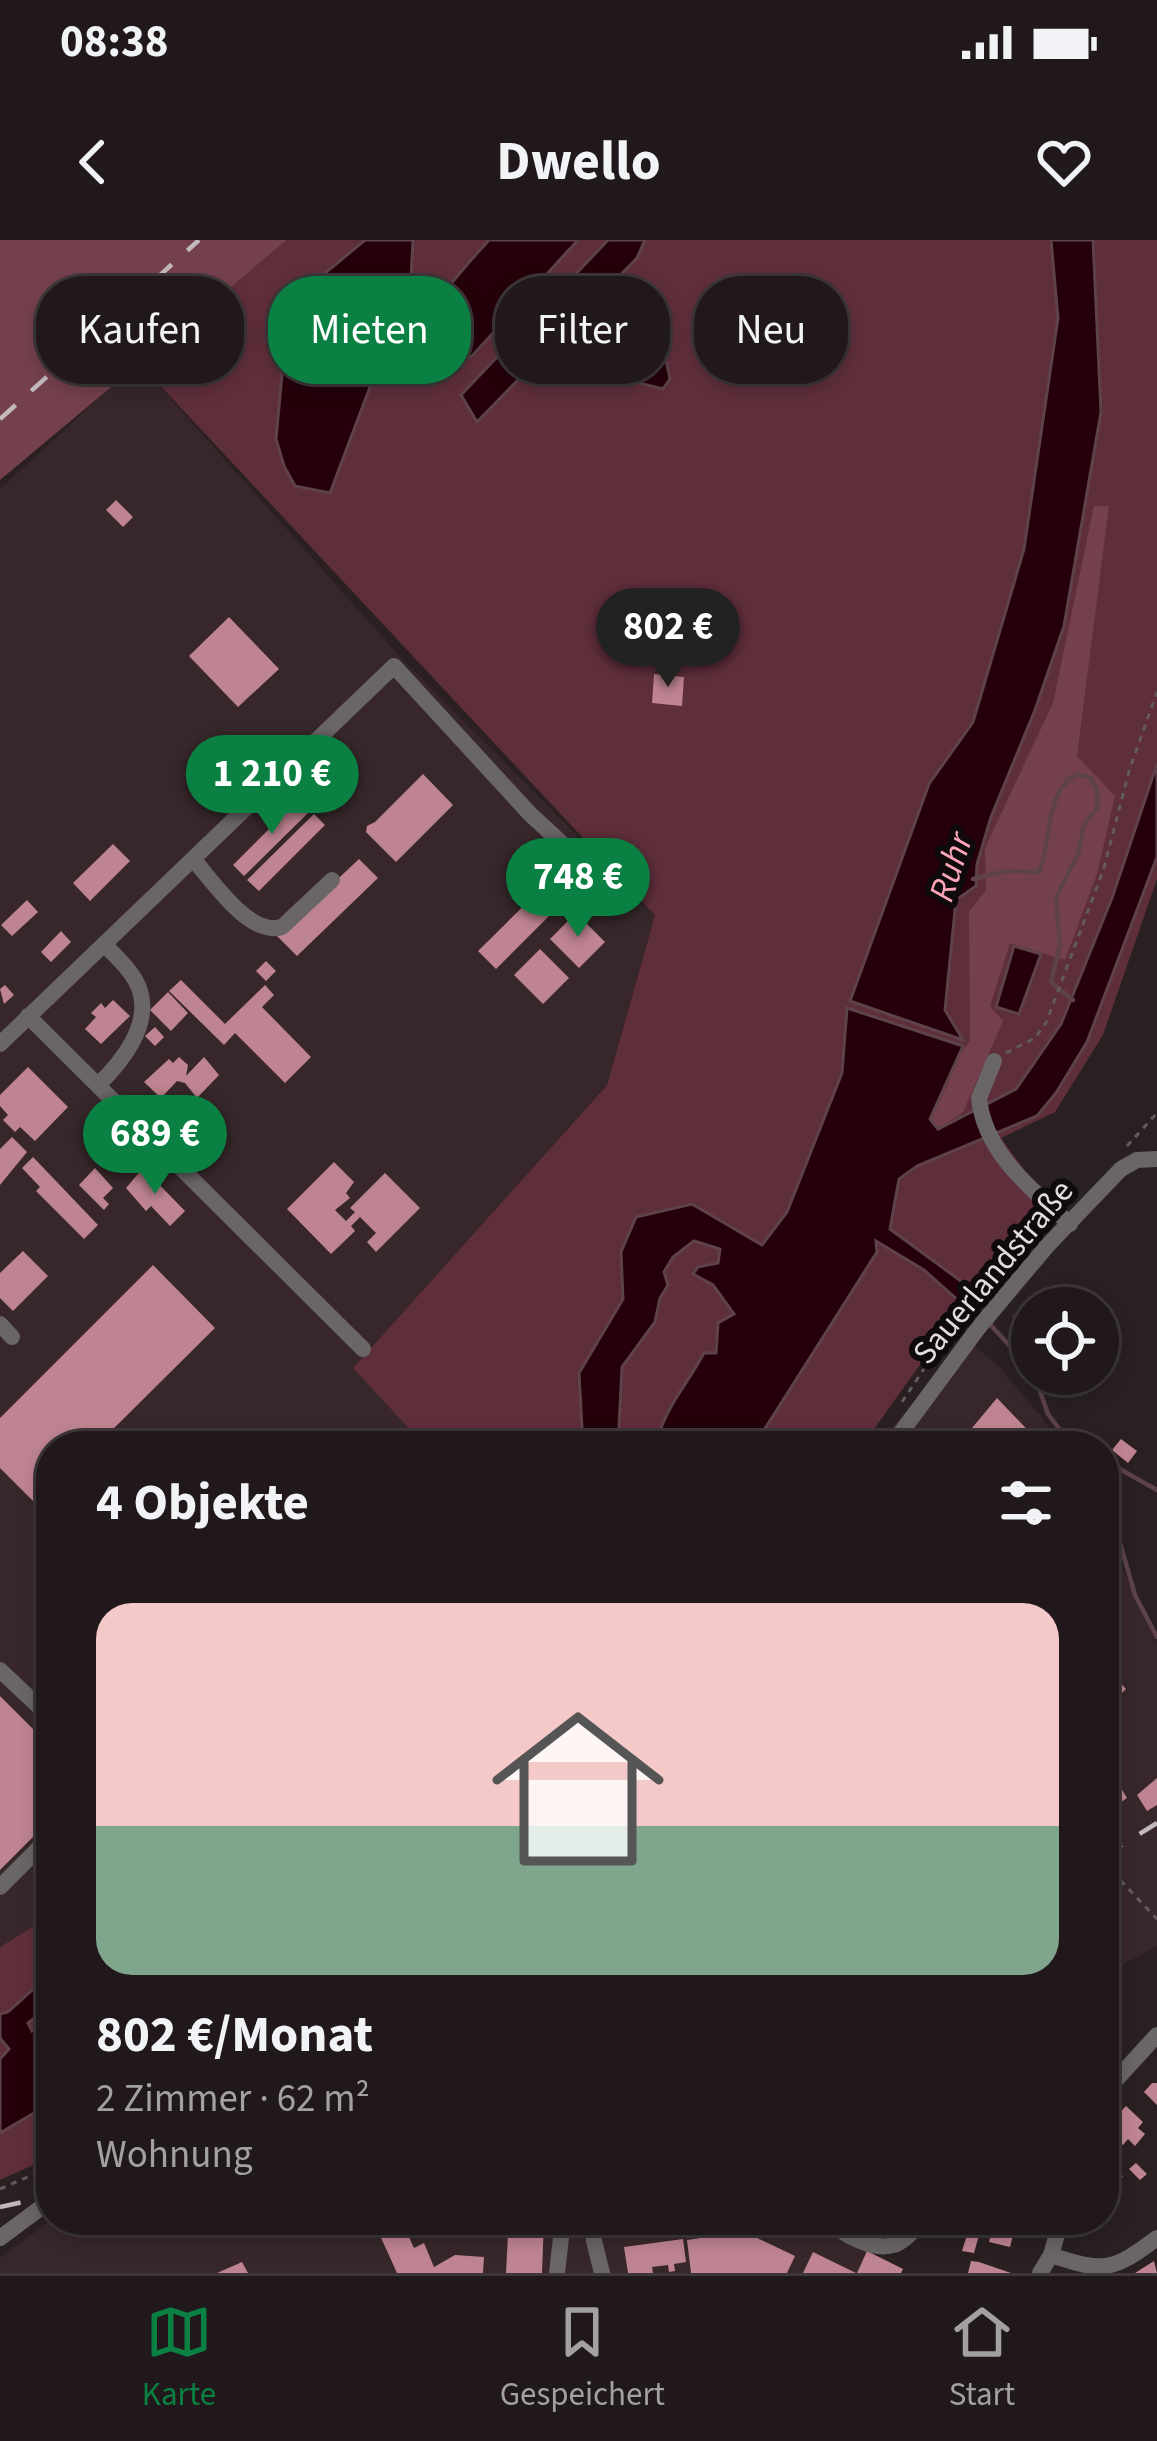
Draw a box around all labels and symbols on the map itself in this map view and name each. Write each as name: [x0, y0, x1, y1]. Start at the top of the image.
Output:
pin: 802 €: [584, 588, 752, 690]
pin: 1 210 €: [161, 735, 383, 837]
water label: Ruhr: [916, 824, 987, 908]
pin: 748 €: [494, 838, 662, 940]
pin: 689 €: [71, 1095, 239, 1197]
street label: Sauerlandstraße: [902, 1169, 1084, 1375]

